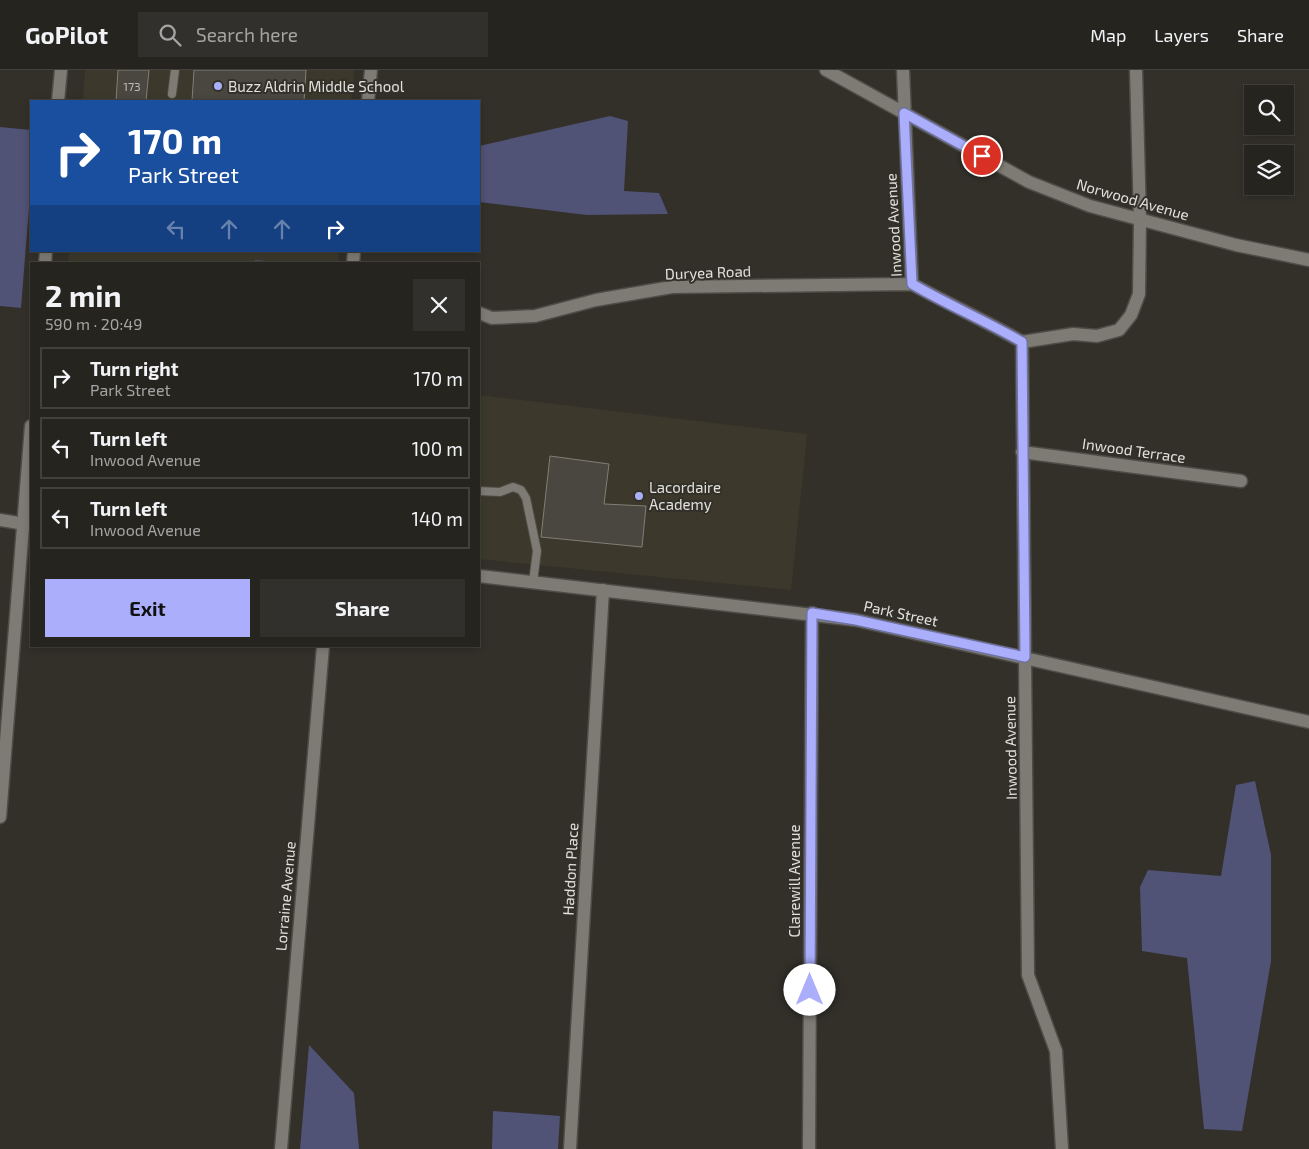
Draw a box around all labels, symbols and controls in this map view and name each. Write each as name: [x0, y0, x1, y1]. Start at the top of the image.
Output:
search box: [138, 12, 488, 57]
text: GoPilot: [25, 20, 108, 49]
icon: search: [156, 21, 184, 49]
text: Search here: [196, 23, 298, 46]
text: Map: [1090, 24, 1126, 46]
text: Layers: [1154, 24, 1209, 46]
text: Share: [1237, 24, 1284, 46]
place label: Buzz Aldrin Middle School: [228, 77, 405, 95]
house number: 173: [123, 79, 141, 93]
marker: Buzz Aldrin Middle School: [212, 80, 224, 92]
map controls: [1244, 85, 1294, 195]
button: search: [1244, 85, 1294, 135]
text: 170 m: [128, 119, 222, 161]
icon: right: [45, 120, 110, 185]
pin: [961, 135, 1003, 177]
icon: arrive: [968, 142, 996, 170]
button: layers: [1244, 145, 1294, 195]
text: Park Street: [128, 161, 239, 187]
street label: Inwood Avenue: [881, 173, 905, 277]
street label: Norwood Avenue: [1075, 174, 1191, 224]
icon: left: [162, 215, 190, 243]
icon: ahead: [215, 215, 243, 243]
icon: ahead: [268, 215, 296, 243]
icon: right: [321, 215, 349, 243]
street label: Duryea Road: [664, 261, 752, 283]
text: 2 min: [45, 277, 122, 313]
button: close: [413, 279, 465, 331]
text: 590 m · 20:49: [45, 314, 142, 333]
text: Turn right: [90, 357, 178, 380]
icon: right: [47, 364, 75, 392]
text: 170 m: [413, 367, 463, 390]
text: Park Street: [90, 380, 171, 399]
text: Turn left: [90, 427, 167, 450]
icon: left: [47, 434, 75, 462]
street label: Inwood Terrace: [1081, 434, 1187, 466]
text: 100 m: [412, 437, 463, 460]
text: Inwood Avenue: [90, 450, 201, 469]
place label: Lacordaire Academy: [649, 478, 721, 513]
marker: Lacordaire Academy: [633, 490, 645, 502]
text: Turn left: [90, 497, 167, 520]
icon: left: [47, 504, 75, 532]
text: 140 m: [411, 507, 463, 530]
text: Inwood Avenue: [90, 520, 201, 539]
button: Exit: [45, 579, 250, 637]
button: Share: [260, 579, 465, 637]
street label: Park Street: [862, 596, 940, 630]
street label: Inwood Avenue: [1000, 696, 1020, 800]
street label: Haddon Place: [559, 822, 581, 916]
street label: Clarewill Avenue: [785, 825, 803, 937]
street label: Lorraine Avenue: [271, 840, 299, 952]
position arrow: [783, 963, 835, 1015]

